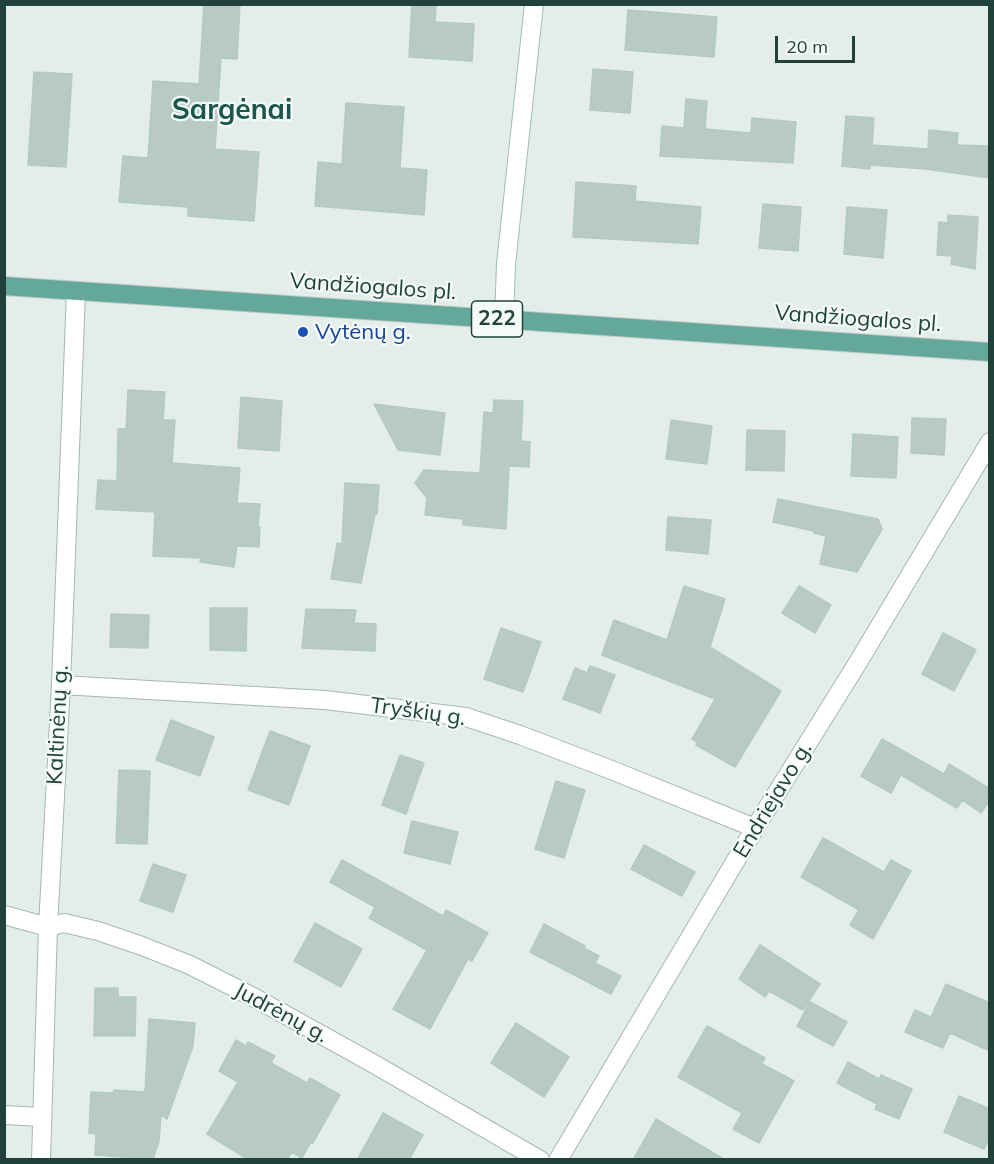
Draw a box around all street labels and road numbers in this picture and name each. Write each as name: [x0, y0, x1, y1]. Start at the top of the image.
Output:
street label: Vandžiogalos pl.: [289, 268, 457, 306]
street label: Vandžiogalos pl.: [774, 300, 942, 338]
road number: 222: [472, 301, 522, 337]
street label: Kaltinėnų g.: [42, 664, 74, 786]
street label: Tryškių g.: [369, 692, 467, 732]
street label: Endriejavo g.: [728, 737, 818, 863]
street label: Judrėnų g.: [230, 977, 332, 1049]

